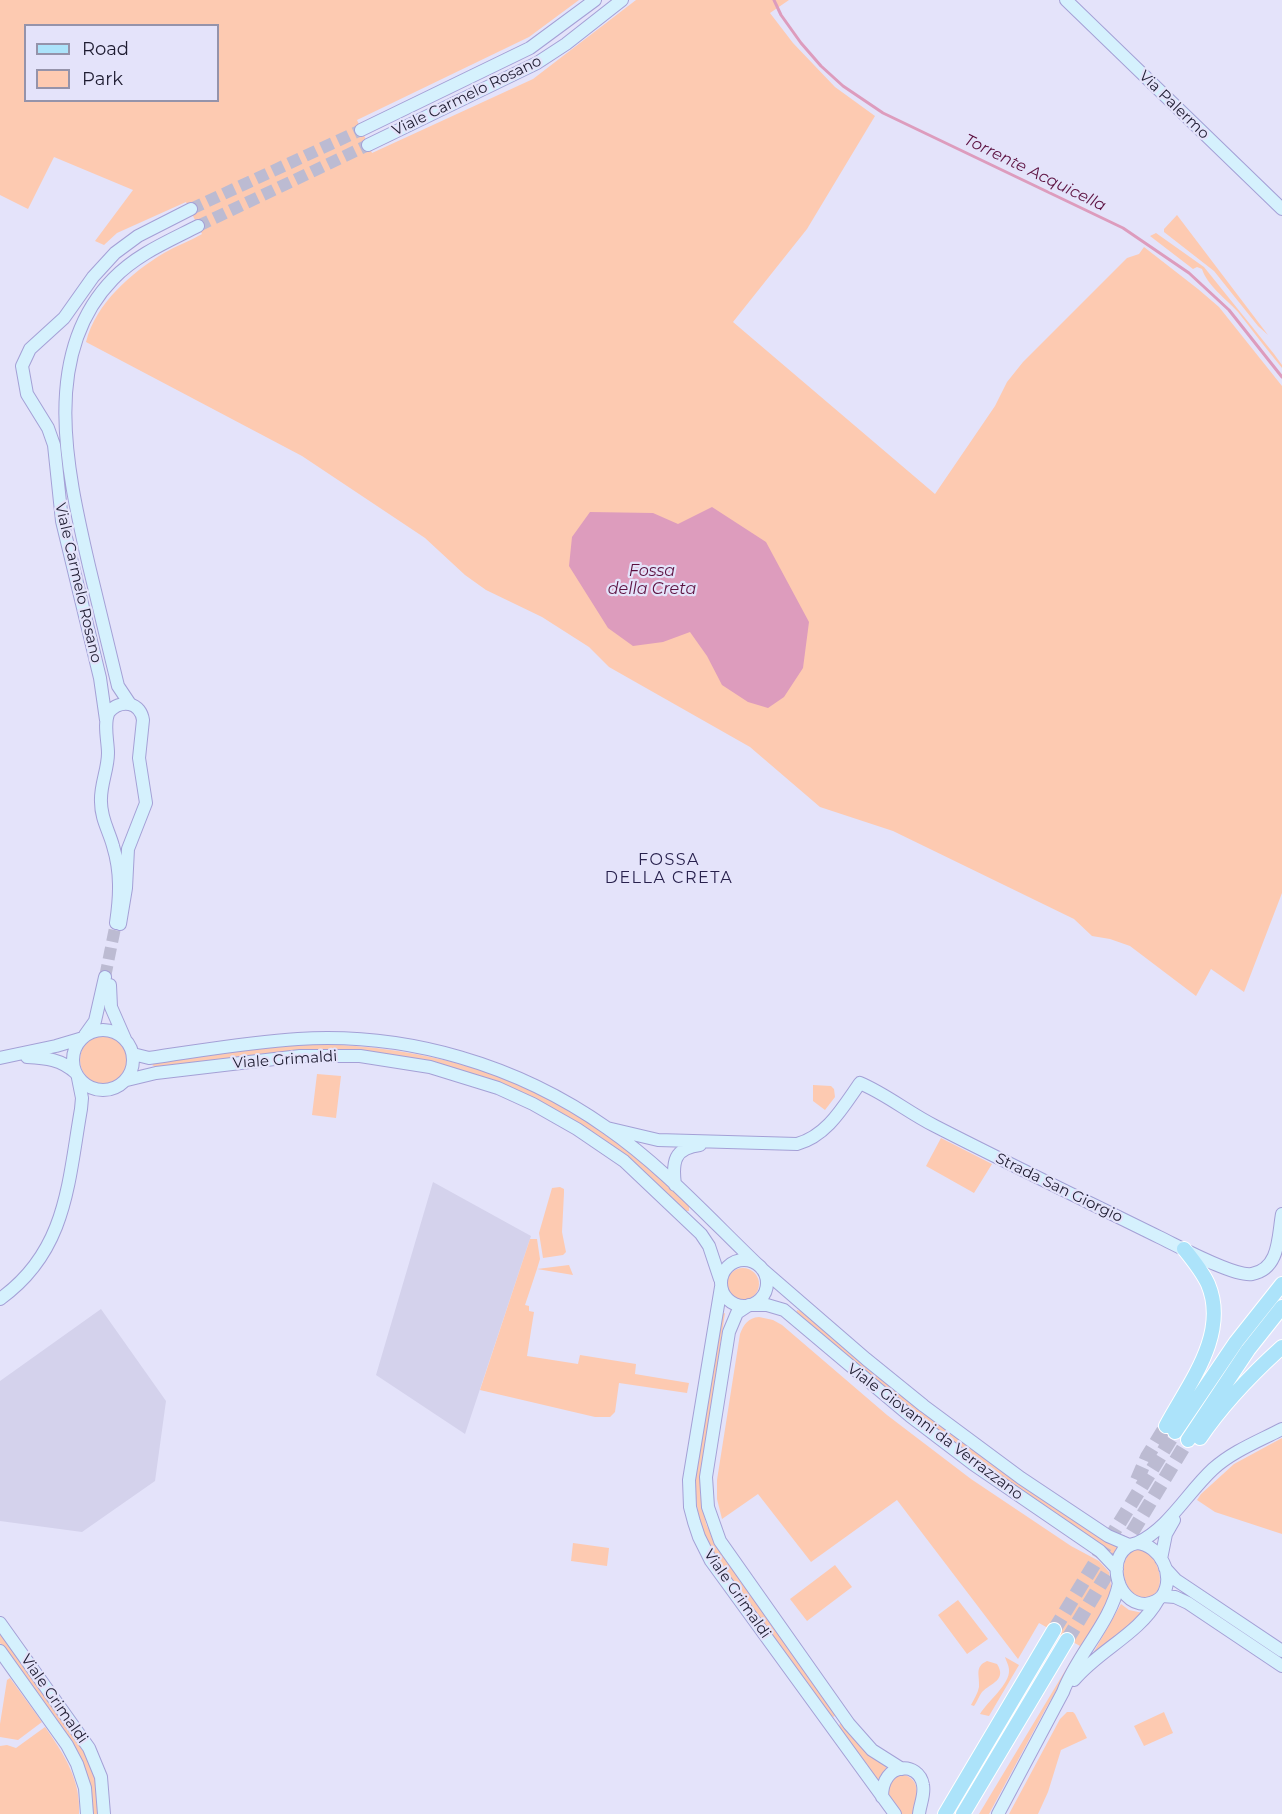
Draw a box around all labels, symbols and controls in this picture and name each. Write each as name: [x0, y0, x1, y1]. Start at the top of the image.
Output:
legend: [24, 24, 219, 102]
text: Road: [82, 38, 129, 60]
street label: Viale Carmelo Rosano: [389, 52, 545, 140]
street label: Via Palermo: [1135, 67, 1213, 143]
text: Park: [82, 68, 123, 90]
water label: Torrente Acquicella: [961, 130, 1109, 216]
street label: Viale Carmelo Rosano: [51, 501, 105, 665]
water label: Fossa della Creta: [608, 561, 696, 599]
district label: FOSSA DELLA CRETA: [605, 850, 733, 888]
street label: Viale Grimaldi: [232, 1047, 338, 1073]
street label: Strada San Giorgio: [992, 1149, 1126, 1227]
street label: Viale Giovanni da Verrazzano: [844, 1360, 1026, 1504]
street label: Viale Grimaldi: [700, 1546, 774, 1642]
street label: Viale Grimaldi: [17, 1651, 91, 1747]

